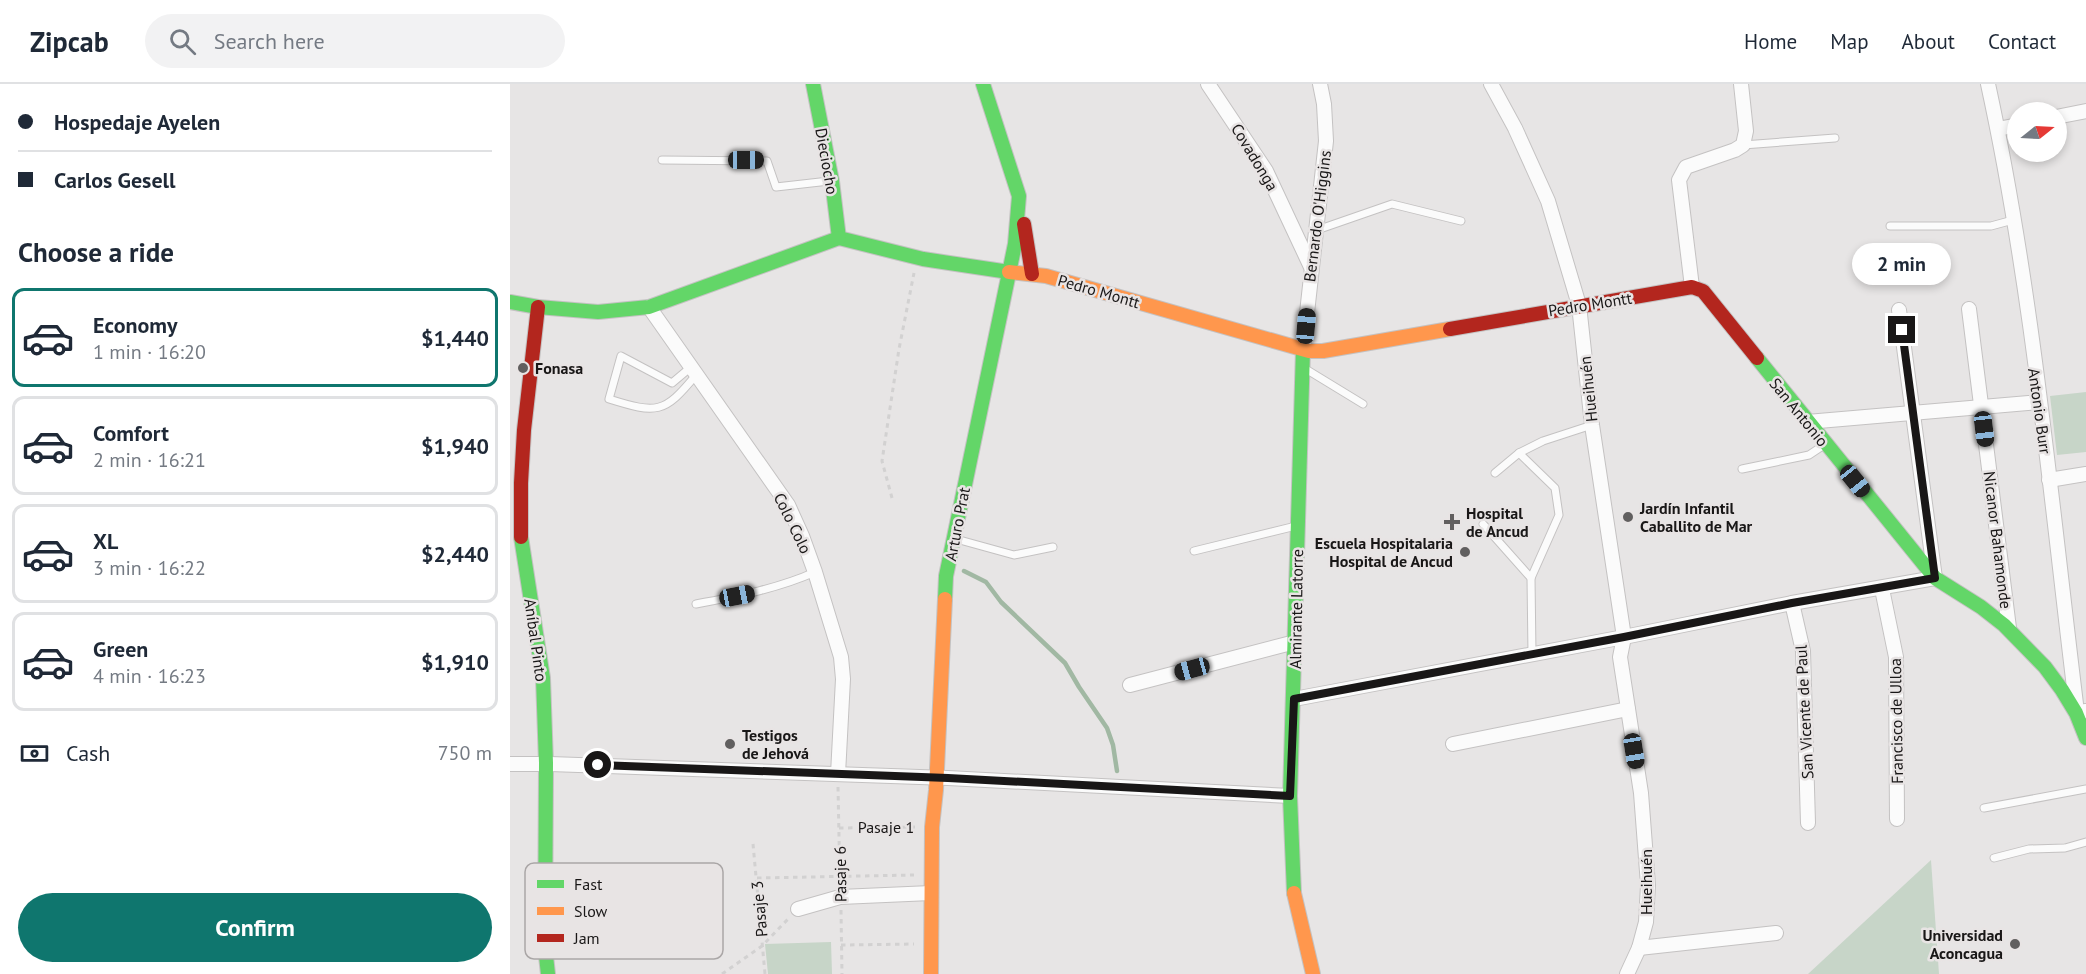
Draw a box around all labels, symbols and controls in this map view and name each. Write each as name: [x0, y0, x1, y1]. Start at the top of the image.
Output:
search box: [145, 14, 565, 68]
text: Zipcab: [30, 23, 109, 60]
icon: search: [166, 25, 199, 58]
text: Search here: [214, 27, 325, 55]
text: Home: [1744, 28, 1797, 55]
text: Map: [1830, 28, 1869, 55]
text: About: [1902, 28, 1955, 55]
text: Contact: [1988, 28, 2056, 55]
north arrow: [2007, 102, 2067, 162]
map controls: [2007, 102, 2067, 162]
text: Hospedaje Ayelen: [54, 108, 220, 136]
street label: Covadonga: [1227, 120, 1283, 194]
street label: Dieciocho: [811, 126, 843, 196]
street label: Bernardo O'Higgins: [1299, 149, 1335, 283]
car: [728, 151, 764, 169]
text: Carlos Gesell: [54, 166, 176, 194]
text: Choose a ride: [18, 235, 174, 269]
callout: 2 min: [1852, 243, 1952, 285]
text: 2 min: [1877, 251, 1926, 277]
street label: Pedro Montt: [1056, 270, 1143, 312]
street label: Pedro Montt: [1547, 287, 1634, 320]
car: [1295, 307, 1317, 345]
icon: car: [21, 311, 75, 365]
text: Economy: [93, 311, 177, 339]
route end: [1888, 316, 1915, 343]
text: $1,440: [421, 324, 489, 352]
text: 1 min · 16:20: [93, 339, 206, 365]
street label: Hueihuén: [1575, 355, 1601, 423]
place label: Fonasa: [535, 358, 583, 378]
marker: Fonasa: [516, 361, 530, 375]
street label: Antonio Burr: [2024, 367, 2056, 456]
street label: San Antonio: [1765, 374, 1833, 450]
car: [1973, 410, 1995, 448]
icon: car: [21, 419, 75, 473]
text: Comfort: [93, 419, 169, 447]
text: $1,940: [421, 432, 489, 460]
text: 2 min · 16:21: [93, 447, 206, 473]
car: [1837, 461, 1873, 501]
street label: Nicanor Bahamonde: [1980, 470, 2016, 610]
street label: Arturo Prat: [940, 485, 974, 563]
street label: Colo Colo: [770, 489, 816, 557]
place label: Jardín Infantil Caballito de Mar: [1639, 498, 1753, 536]
place label: Hospital de Ancud: [1466, 503, 1529, 541]
marker: Jardín Infantil Caballito de Mar: [1621, 510, 1635, 524]
marker: Hospital de Ancud: [1443, 513, 1461, 531]
icon: car: [21, 527, 75, 581]
text: XL: [93, 527, 118, 555]
place label: Escuela Hospitalaria Hospital de Ancud: [1315, 533, 1453, 571]
text: $2,440: [421, 540, 489, 568]
marker: Escuela Hospitalaria Hospital de Ancud: [1458, 545, 1472, 559]
street label: Almirante Latorre: [1285, 549, 1307, 669]
text: 3 min · 16:22: [93, 555, 206, 581]
car: [718, 584, 756, 608]
street label: Aníbal Pinto: [520, 597, 552, 683]
icon: car: [21, 635, 75, 689]
text: Green: [93, 635, 148, 663]
street label: San Vicente de Paul: [1790, 644, 1818, 780]
text: $1,910: [421, 648, 489, 676]
car: [1172, 656, 1212, 682]
street label: Francisco de Ulloa: [1885, 658, 1907, 784]
text: 4 min · 16:23: [93, 663, 206, 689]
place label: Testigos de Jehová: [742, 725, 809, 763]
car: [1622, 732, 1646, 770]
icon: cash: [18, 737, 51, 770]
marker: Testigos de Jehová: [723, 737, 737, 751]
text: Cash: [66, 739, 110, 767]
text: 750 m: [438, 740, 492, 766]
route start: [584, 751, 611, 778]
street label: Pasaje 1: [858, 817, 914, 837]
street label: Pasaje 6: [830, 846, 850, 902]
street label: Hueihuén: [1636, 849, 1656, 915]
legend: [525, 863, 723, 959]
text: Fast: [574, 874, 603, 894]
street label: Pasaje 3: [747, 880, 771, 938]
button: Confirm: [18, 893, 492, 962]
text: Slow: [574, 901, 608, 921]
place label: Universidad Aconcagua: [1922, 925, 2003, 963]
text: Jam: [573, 928, 600, 948]
marker: Universidad Aconcagua: [2008, 937, 2022, 951]

